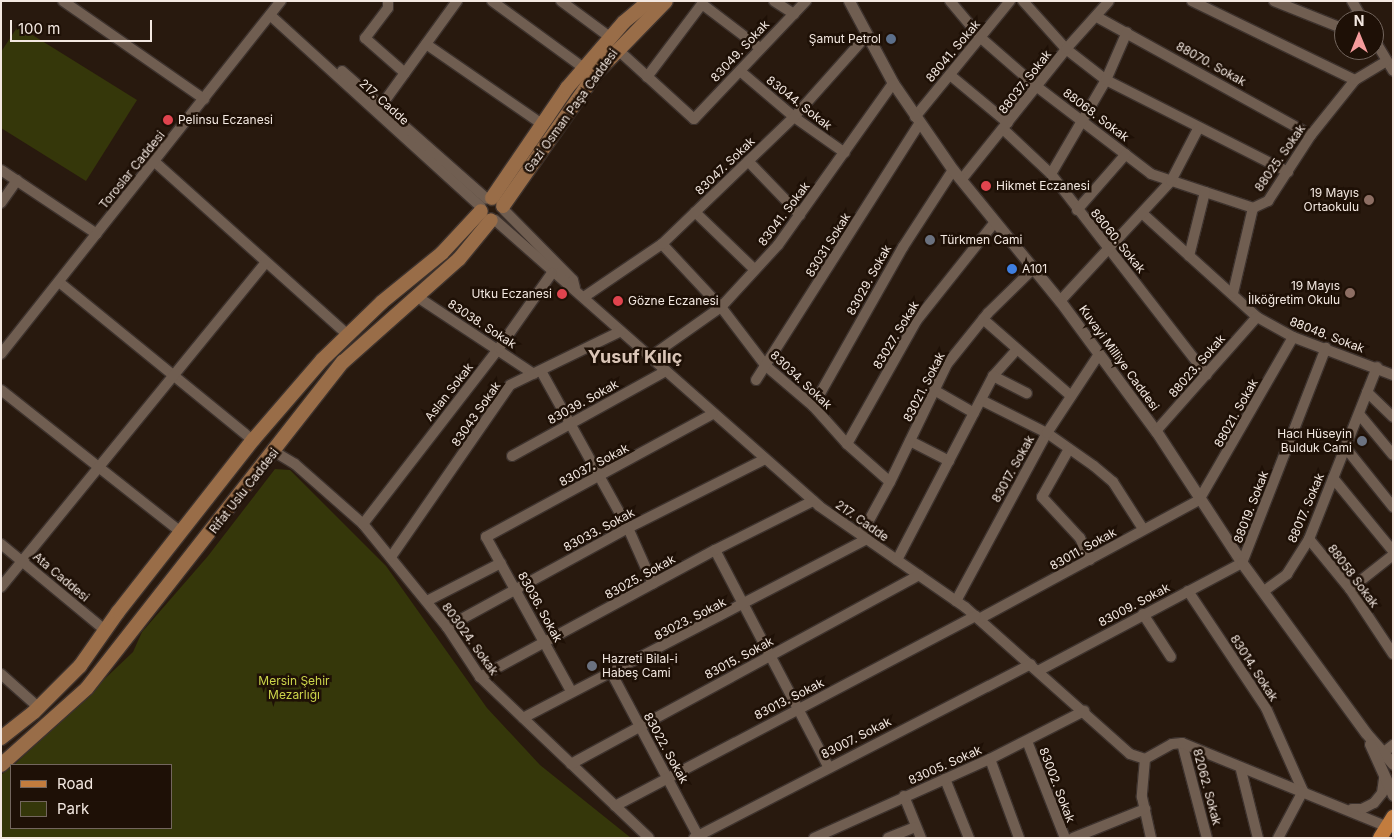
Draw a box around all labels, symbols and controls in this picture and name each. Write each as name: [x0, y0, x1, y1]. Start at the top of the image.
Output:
scale bar: [12, 10, 155, 42]
north arrow: [1334, 10, 1384, 60]
text: N: [1354, 12, 1364, 29]
street label: 83049. Sokak: [708, 17, 772, 85]
street label: 88041. Sokak: [923, 17, 983, 85]
text: 100 m: [18, 19, 60, 38]
place label: Şamut Petrol: [809, 32, 881, 46]
marker: Şamut Petrol: [885, 33, 897, 45]
street label: 88070. Sokak: [1174, 39, 1248, 89]
street label: Gazi Osman Paşa Caddesi: [521, 46, 621, 176]
street label: 88037. Sokak: [996, 47, 1054, 117]
street label: 83044. Sokak: [763, 73, 835, 133]
street label: 217. Cadde: [356, 76, 412, 128]
street label: 88068. Sokak: [1060, 86, 1132, 144]
place label: Pelinsu Eczanesi: [178, 113, 273, 127]
marker: Pelinsu Eczanesi: [162, 114, 174, 126]
street label: 88025. Sokak: [1252, 122, 1308, 194]
street label: Toroslar Caddesi: [96, 128, 168, 212]
street label: 83047. Sokak: [692, 134, 758, 198]
street label: 83041. Sokak: [755, 179, 813, 249]
place label: Hikmet Eczanesi: [996, 179, 1090, 193]
marker: Hikmet Eczanesi: [980, 180, 992, 192]
place label: 19 Mayıs Ortaokulu: [1304, 186, 1359, 214]
marker: 19 Mayıs Ortaokulu: [1363, 194, 1375, 206]
street label: 88060. Sokak: [1088, 206, 1148, 276]
street label: 83031 Sokak: [803, 210, 853, 280]
place label: Türkmen Cami: [940, 233, 1022, 247]
marker: Türkmen Cami: [924, 234, 936, 246]
street label: 83029. Sokak: [844, 242, 894, 318]
place label: A101: [1022, 262, 1047, 276]
marker: A101: [1006, 263, 1018, 275]
place label: 19 Mayıs İlköğretim Okulu: [1248, 279, 1340, 307]
place label: Utku Eczanesi: [472, 287, 552, 301]
marker: 19 Mayıs İlköğretim Okulu: [1344, 287, 1356, 299]
marker: Utku Eczanesi: [556, 288, 568, 300]
place label: Gözne Eczanesi: [628, 294, 719, 308]
marker: Gözne Eczanesi: [612, 295, 624, 307]
street label: 83038. Sokak: [445, 297, 519, 351]
street label: 83027. Sokak: [870, 298, 922, 372]
street label: Kuvayi Milliye Caddesi: [1076, 302, 1162, 414]
street label: 88048. Sokak: [1288, 314, 1366, 356]
street label: 88023. Sokak: [1166, 332, 1228, 400]
district label: Yusuf Kılıç: [588, 346, 682, 368]
street label: 83034. Sokak: [767, 348, 835, 412]
street label: 83021. Sokak: [900, 350, 948, 424]
street label: Aslan Sokak: [422, 360, 476, 424]
street label: 88021. Sokak: [1211, 376, 1261, 450]
street label: 83039. Sokak: [545, 377, 621, 427]
street label: 83043 Sokak: [448, 379, 504, 449]
place label: Hacı Hüseyin Bulduk Cami: [1277, 427, 1352, 455]
street label: 83017. Sokak: [989, 433, 1037, 505]
marker: Hacı Hüseyin Bulduk Cami: [1356, 435, 1368, 447]
street label: 83037. Sokak: [557, 441, 631, 489]
street label: Rifat Uslu Caddesi: [206, 446, 282, 536]
street label: 88019. Sokak: [1231, 469, 1271, 545]
street label: 88017. Sokak: [1285, 471, 1327, 545]
street label: 217. Cadde: [833, 497, 891, 545]
street label: 83033. Sokak: [561, 505, 637, 555]
street label: 83011. Sokak: [1047, 525, 1119, 573]
street label: 88058 Sokak: [1325, 542, 1381, 610]
street label: Ata Caddesi: [30, 549, 92, 605]
street label: 83025. Sokak: [602, 552, 678, 602]
street label: 83036. Sokak: [515, 569, 565, 645]
street label: 83009. Sokak: [1096, 580, 1172, 630]
street label: 83023. Sokak: [652, 595, 728, 643]
street label: 803024. Sokak: [439, 600, 501, 678]
street label: 83014. Sokak: [1227, 632, 1281, 704]
street label: 83015. Sokak: [702, 634, 776, 682]
place label: Hazreti Bilal-i Habeş Cami: [602, 652, 678, 680]
marker: Hazreti Bilal-i Habeş Cami: [586, 660, 598, 672]
park label: Mersin Şehir Mezarlığı: [258, 674, 330, 702]
street label: 83013. Sokak: [752, 675, 826, 723]
street label: 83022. Sokak: [641, 710, 691, 786]
street label: 83007. Sokak: [819, 714, 893, 762]
street label: 83005. Sokak: [906, 742, 984, 788]
street label: 83002. Sokak: [1036, 746, 1078, 824]
street label: 82062. Sokak: [1190, 747, 1224, 827]
legend: [10, 764, 172, 829]
text: Road: [57, 774, 93, 793]
text: Park: [57, 799, 89, 818]

